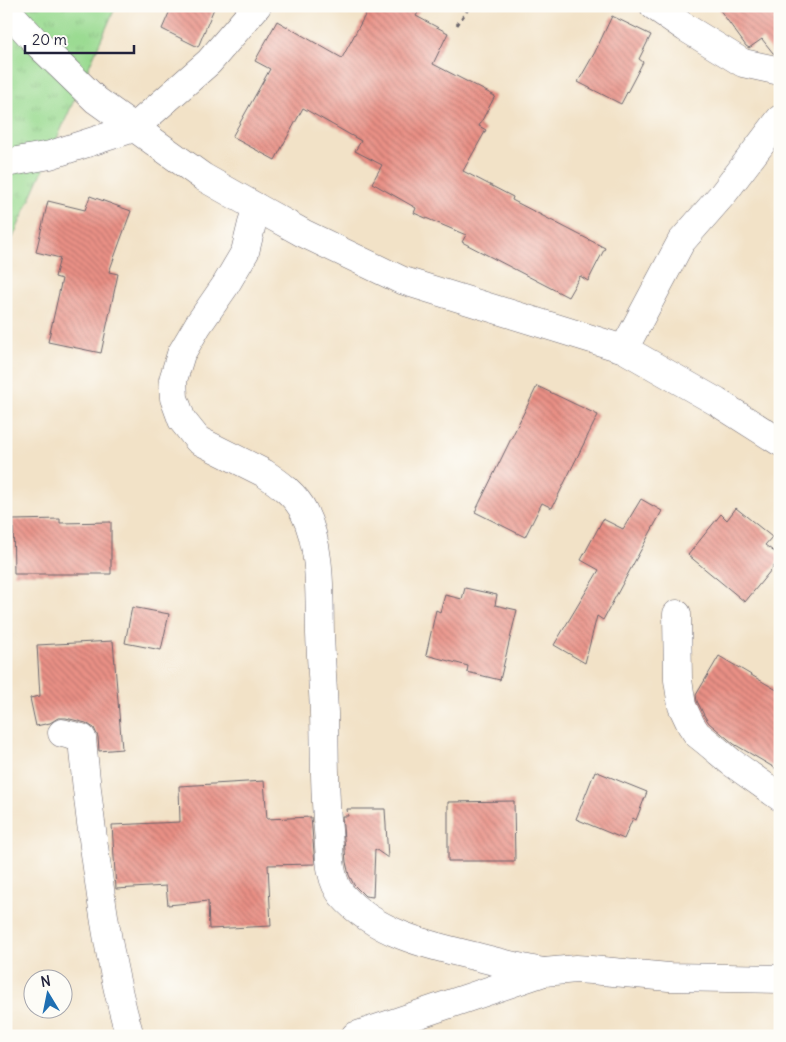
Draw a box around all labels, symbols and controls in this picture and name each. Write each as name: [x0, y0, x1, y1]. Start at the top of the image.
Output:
scale bar: [25, 22, 134, 54]
text: 20 m: [32, 30, 67, 49]
north arrow: [22, 970, 72, 1020]
text: N: [39, 971, 52, 991]

